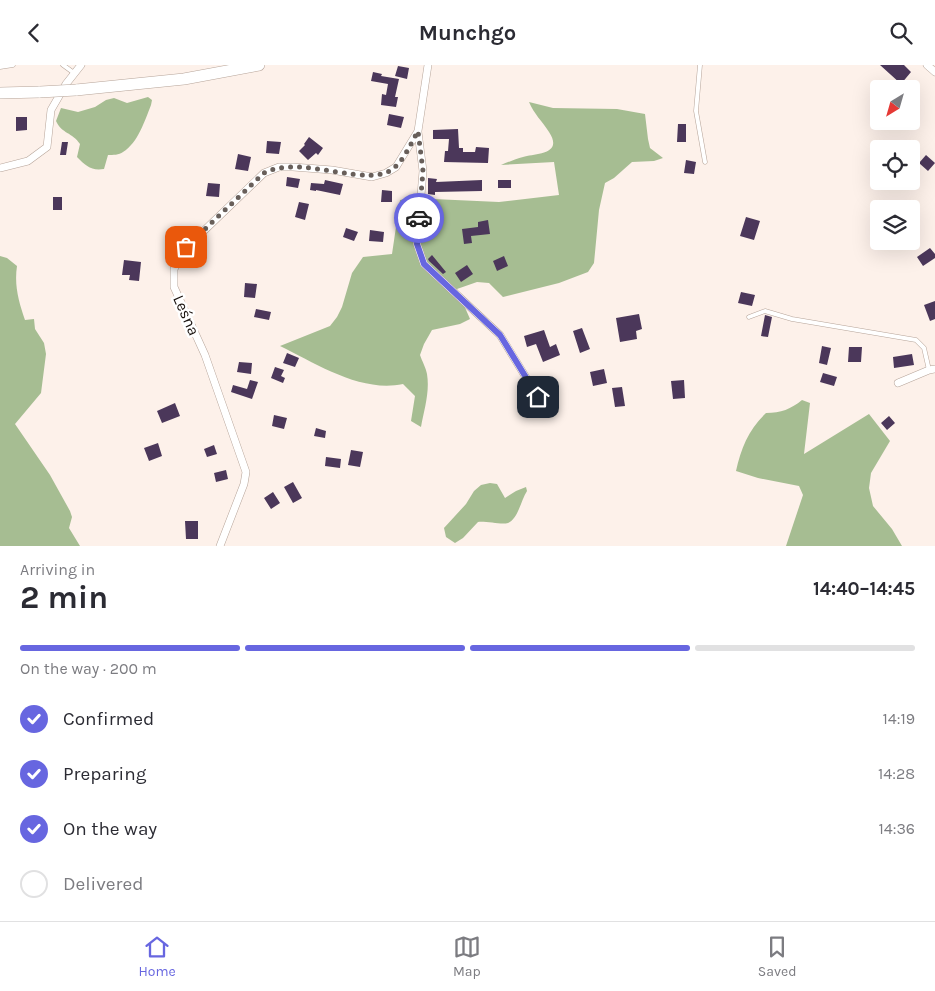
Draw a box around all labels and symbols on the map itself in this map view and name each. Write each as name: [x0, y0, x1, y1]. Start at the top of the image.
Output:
north arrow: [870, 80, 920, 130]
courier: [394, 193, 444, 243]
pin: [165, 226, 207, 268]
street label: Leśna: [169, 292, 204, 339]
pin: [517, 376, 559, 418]

